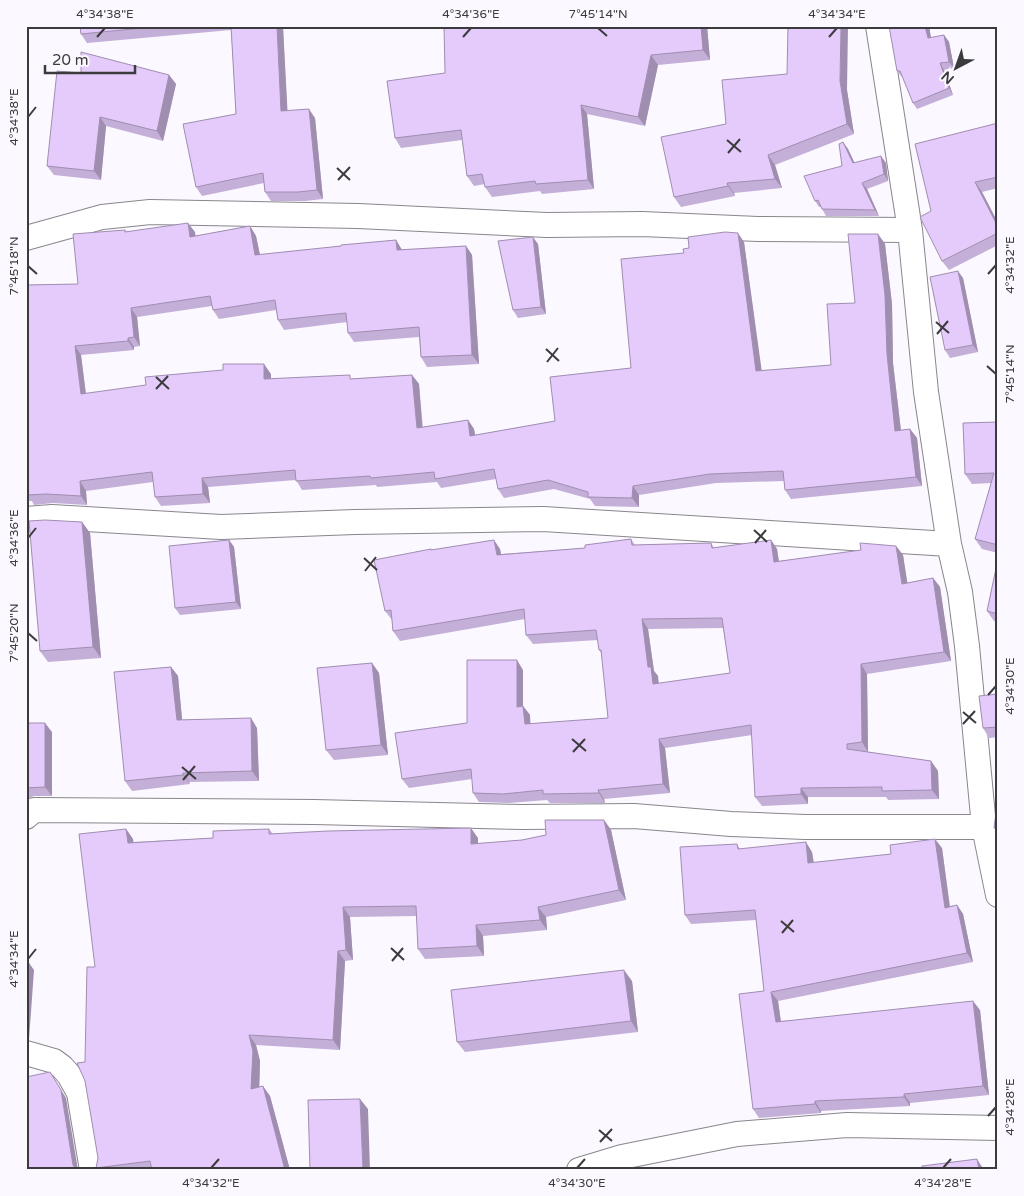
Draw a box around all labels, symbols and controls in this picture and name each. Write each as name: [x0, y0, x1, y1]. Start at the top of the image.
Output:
text: 4°34'38"E: [76, 7, 134, 21]
text: 4°34'36"E: [442, 7, 500, 21]
text: 7°45'14"N: [568, 7, 628, 21]
text: 4°34'34"E: [808, 7, 866, 21]
scale bar: [45, 42, 135, 74]
north arrow: [932, 42, 982, 92]
text: 20 m: [52, 51, 89, 69]
text: N: [938, 67, 958, 88]
text: 4°34'38"E: [7, 88, 21, 146]
text: 7°45'18"N: [7, 236, 21, 296]
text: 4°34'32"E: [1003, 236, 1017, 294]
text: 7°45'14"N: [1003, 344, 1017, 404]
text: 4°34'36"E: [7, 509, 21, 567]
text: 7°45'20"N: [7, 603, 21, 663]
text: 4°34'30"E: [1003, 657, 1017, 715]
text: 4°34'34"E: [7, 930, 21, 988]
text: 4°34'28"E: [1003, 1078, 1017, 1136]
text: 4°34'32"E: [182, 1176, 240, 1190]
text: 4°34'30"E: [548, 1176, 606, 1190]
text: 4°34'28"E: [914, 1176, 972, 1190]

